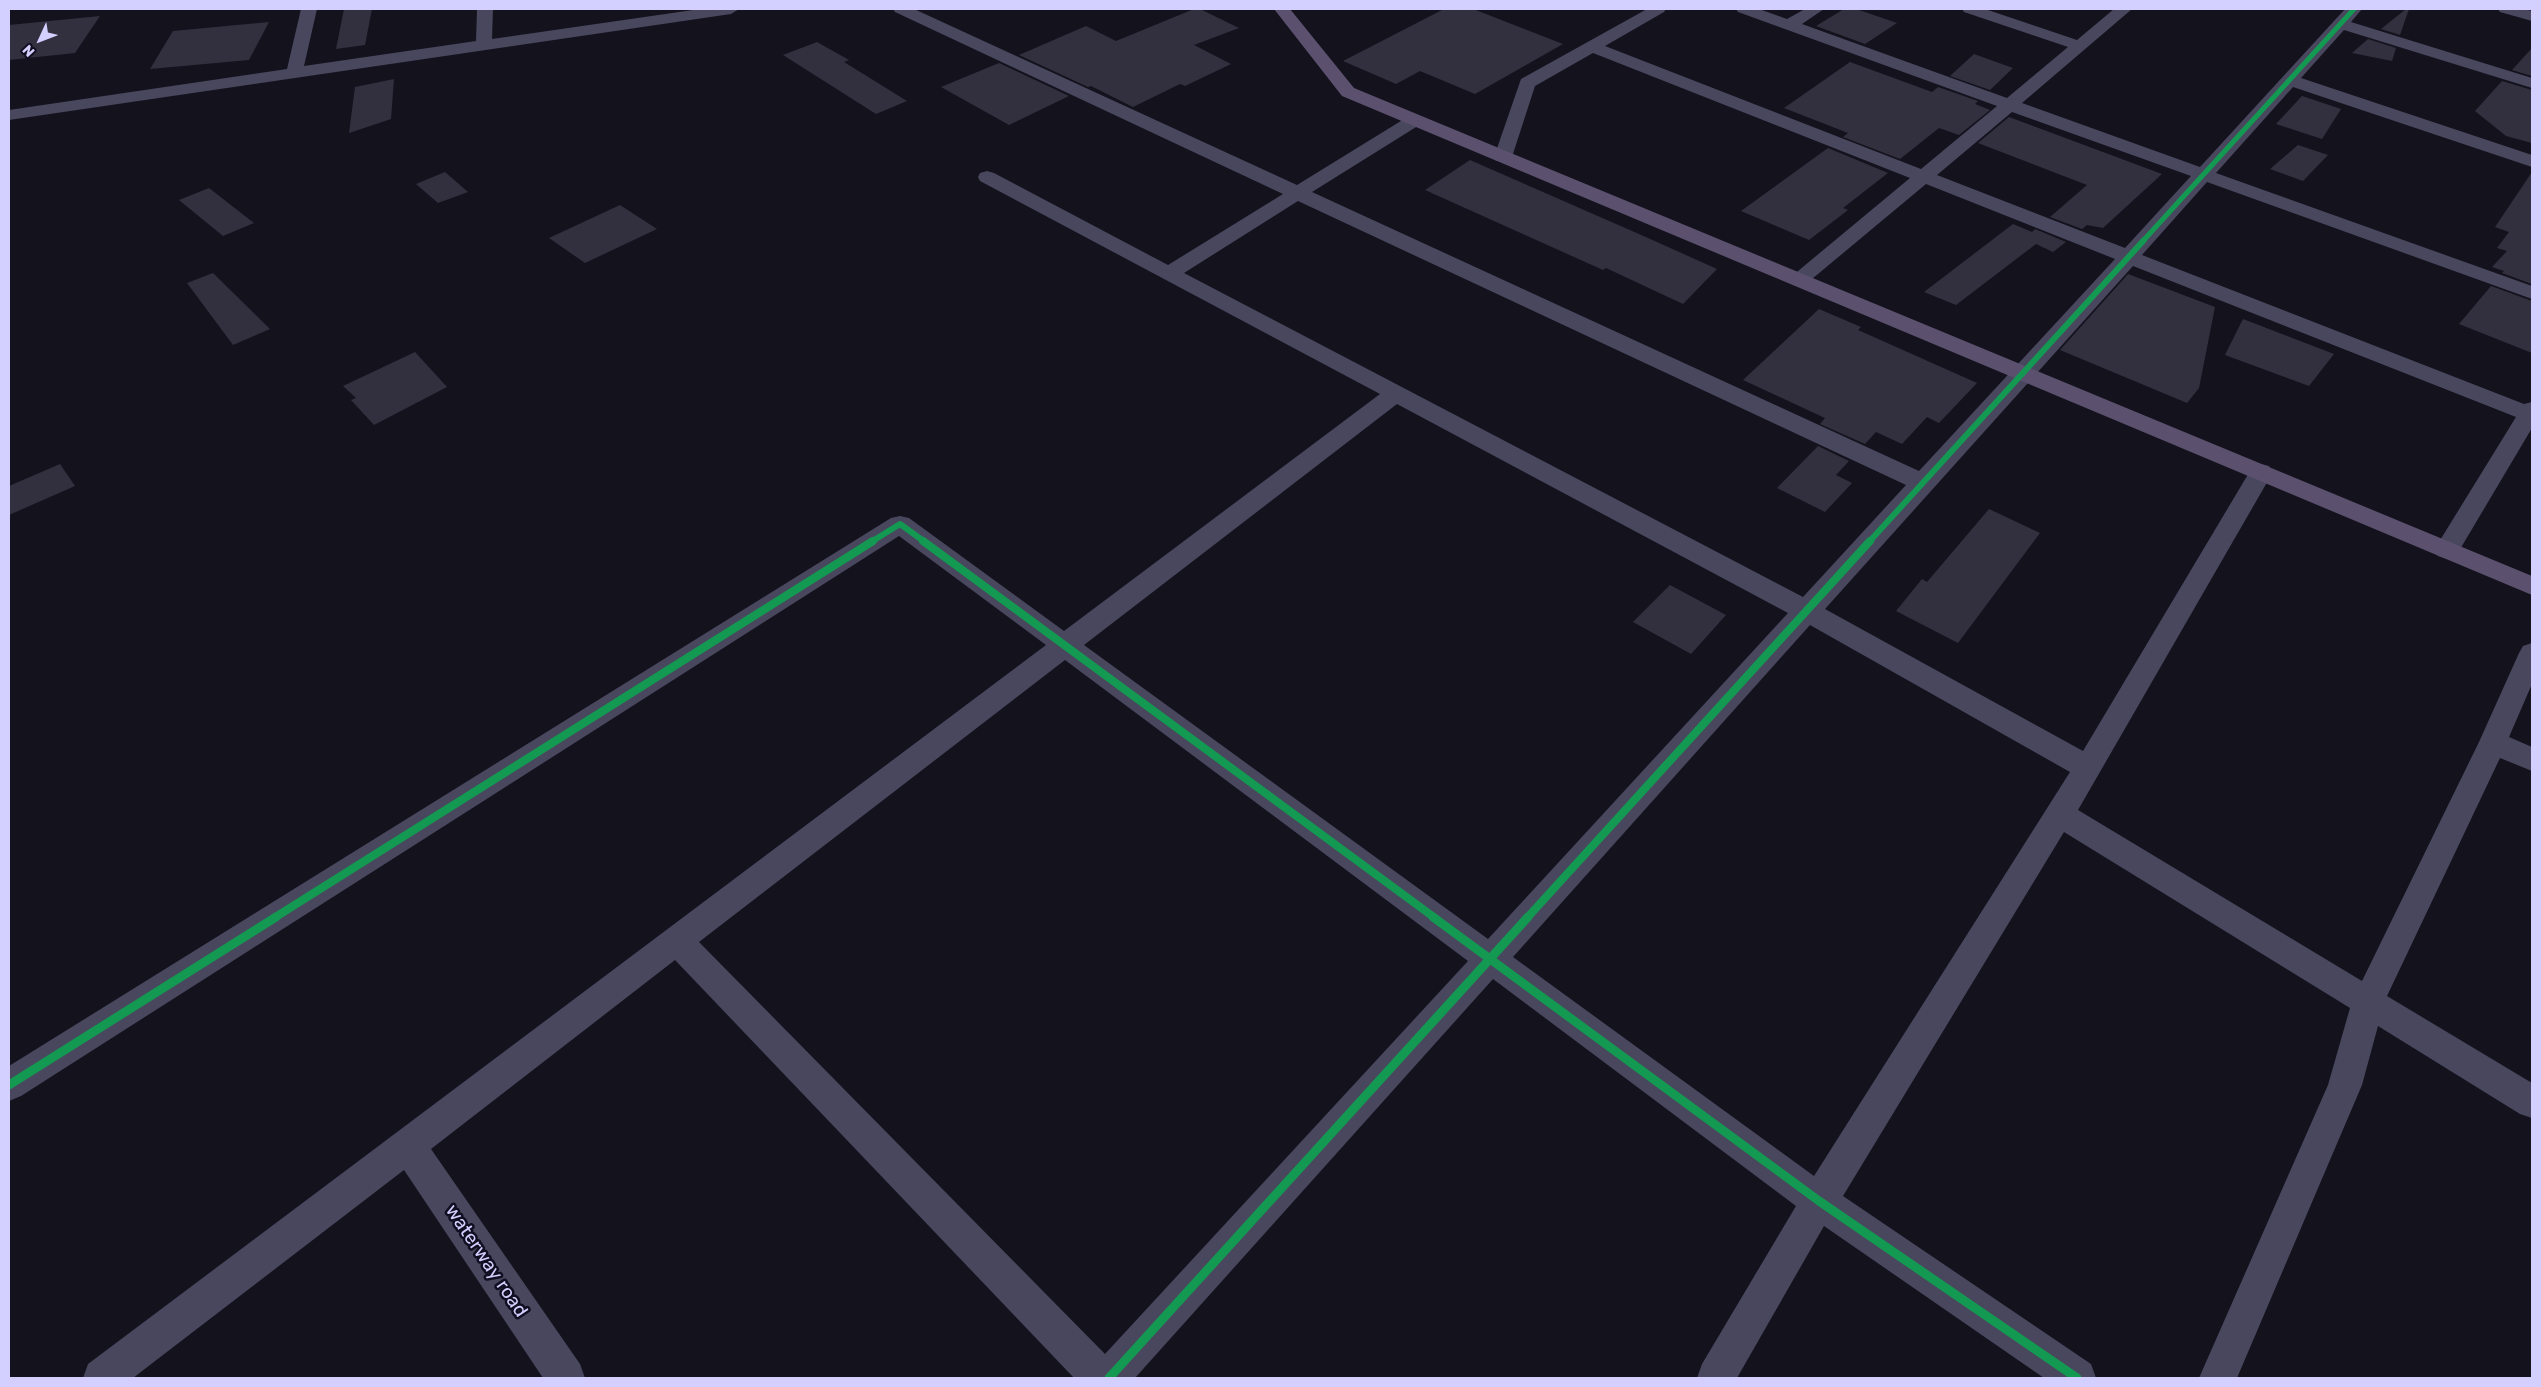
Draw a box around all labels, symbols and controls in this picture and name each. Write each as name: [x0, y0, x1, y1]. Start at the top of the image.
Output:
north arrow: [15, 15, 65, 65]
text: N: [19, 41, 38, 60]
street label: waterway road: [440, 1200, 532, 1322]

